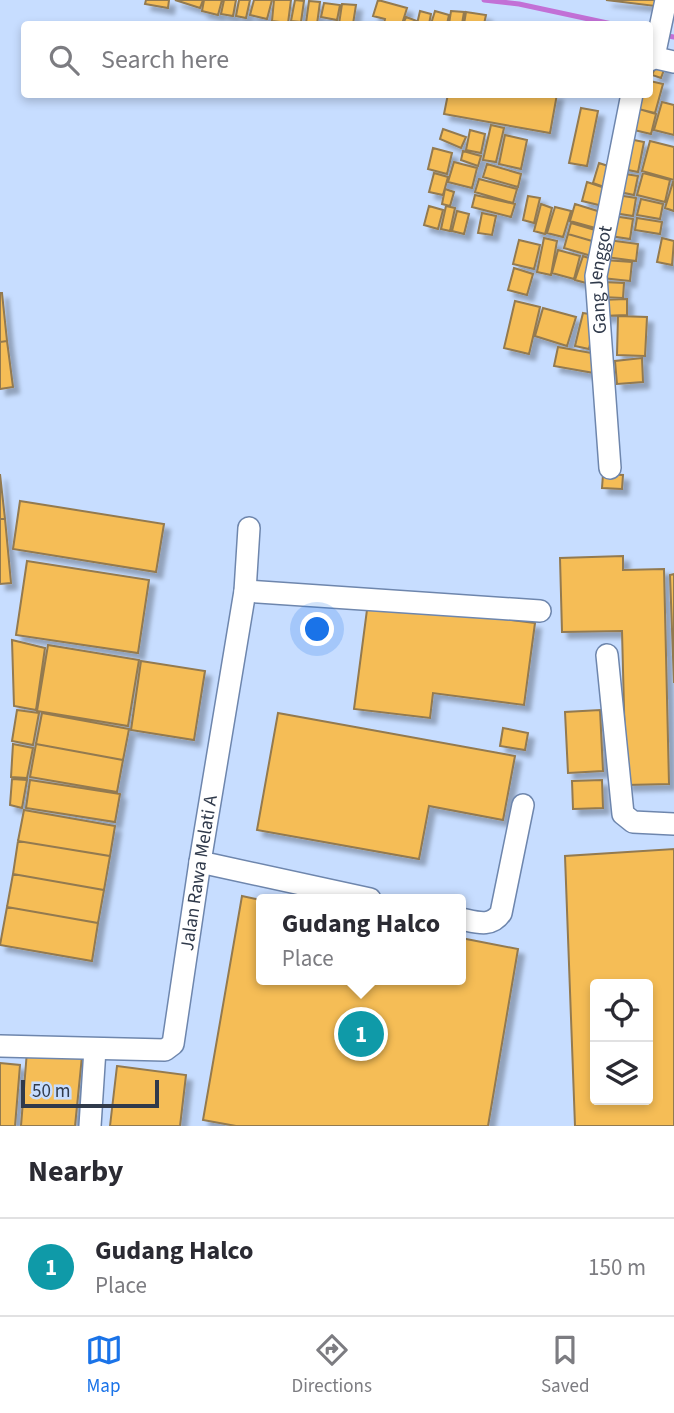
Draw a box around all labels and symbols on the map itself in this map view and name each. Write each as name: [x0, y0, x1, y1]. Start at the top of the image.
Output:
street label: Gang Jenggot: [582, 223, 619, 335]
your location: [300, 612, 334, 646]
street label: Jalan Rawa Melati A: [173, 792, 224, 953]
pin: 1: [338, 1008, 384, 1060]
scale bar: [21, 1077, 159, 1109]

